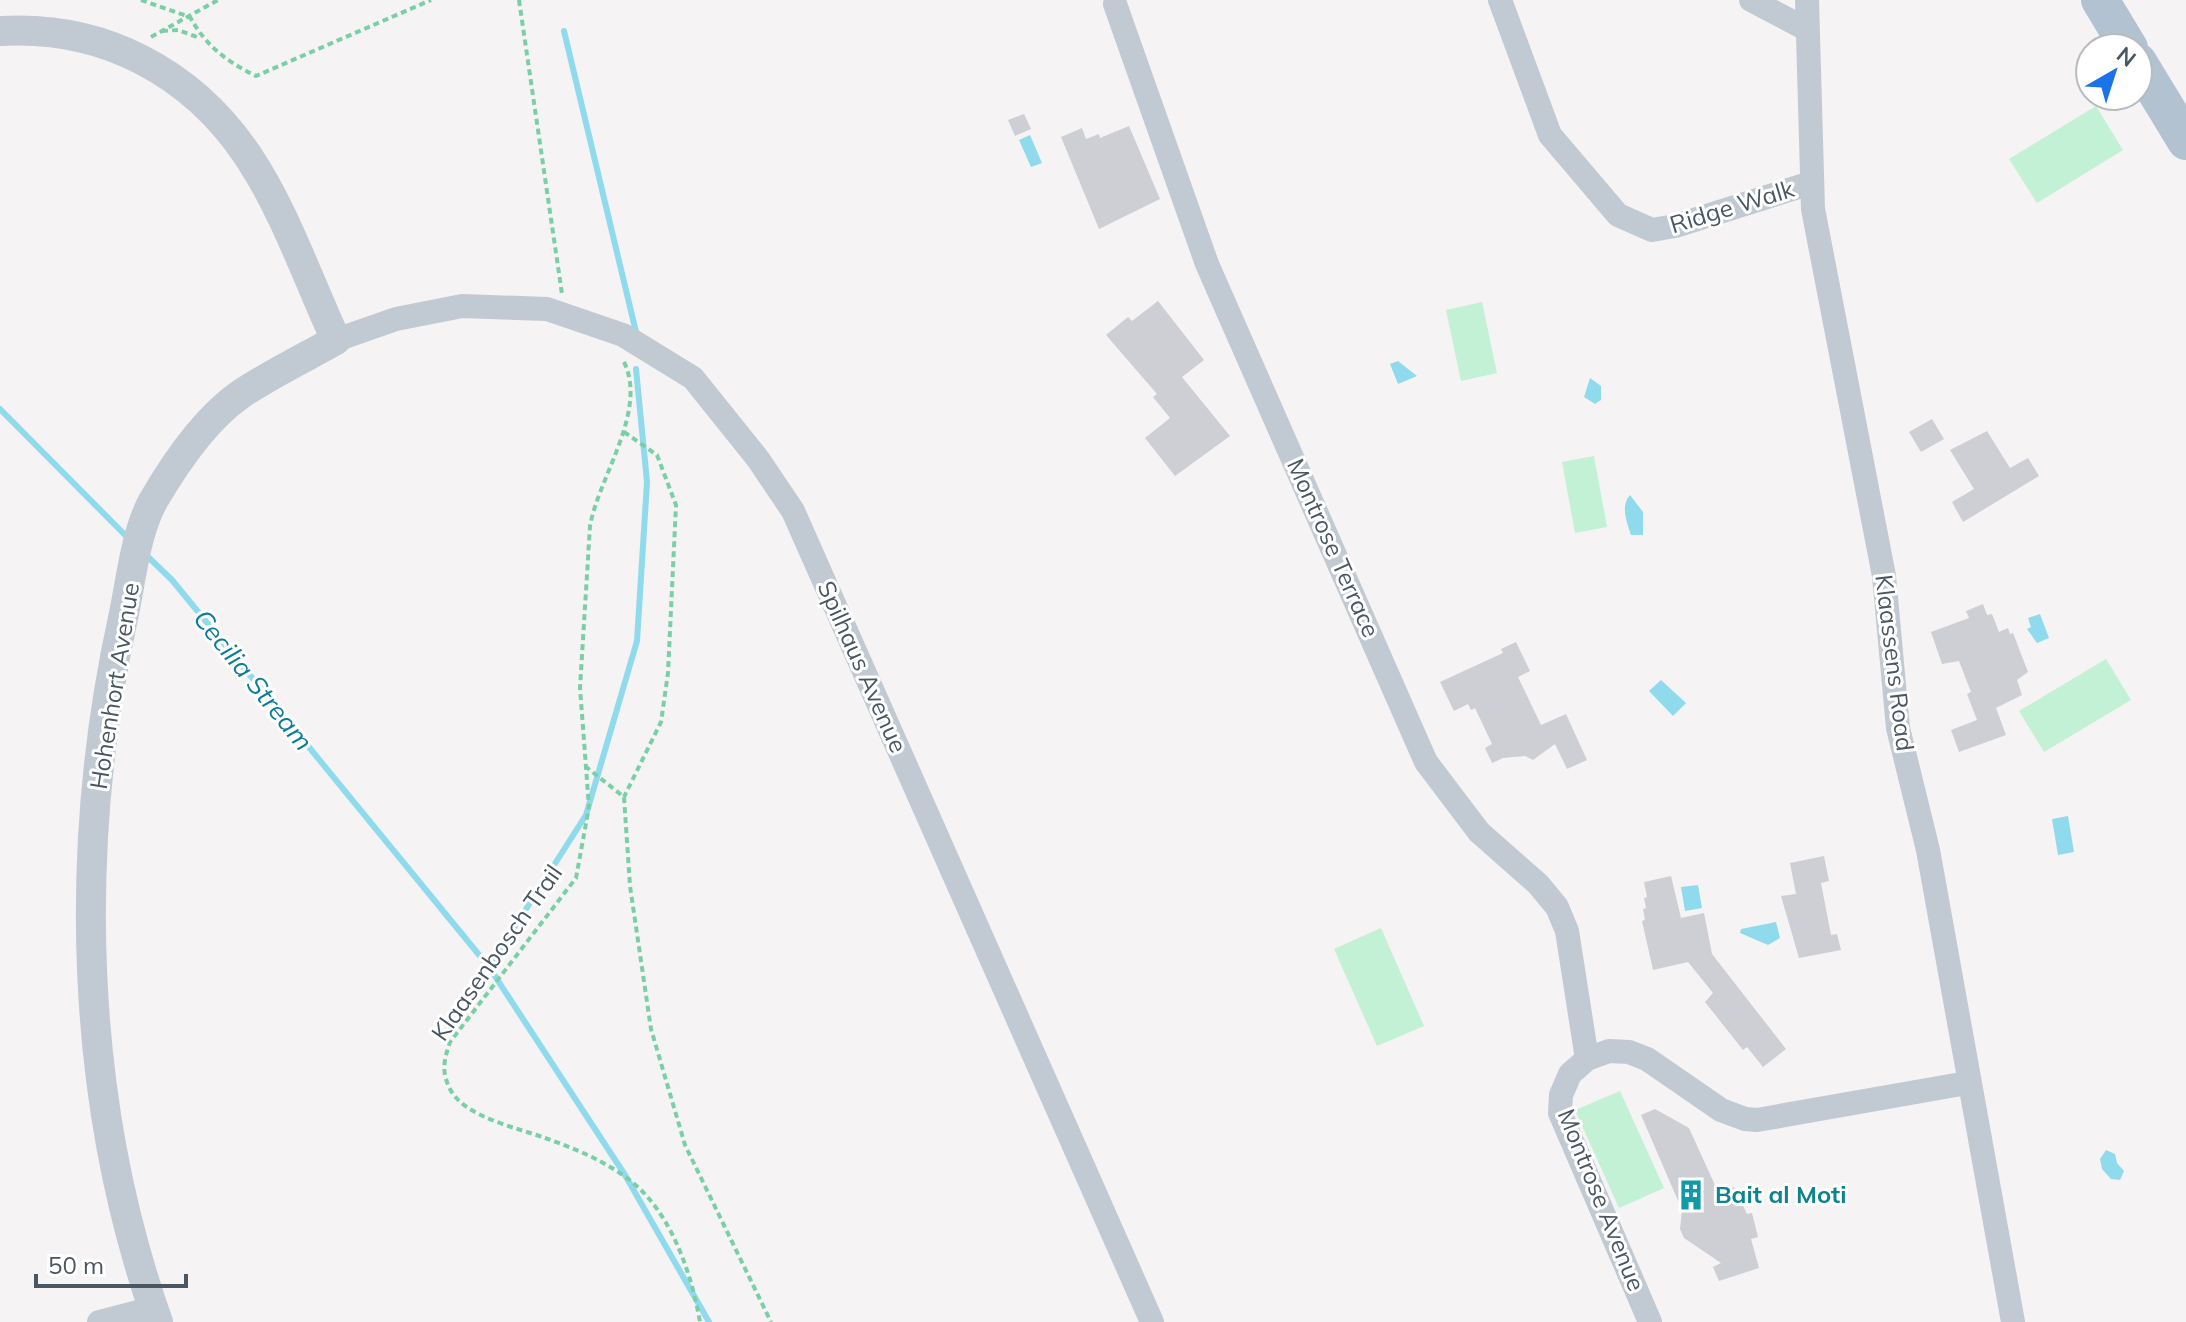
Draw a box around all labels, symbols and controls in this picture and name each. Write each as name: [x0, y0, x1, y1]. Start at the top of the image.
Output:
north arrow: [2074, 32, 2154, 112]
text: N: [2111, 40, 2142, 73]
street label: Ridge Walk: [1666, 173, 1798, 239]
street label: Montrose Terrace: [1281, 454, 1387, 642]
street label: Klaassens Road: [1869, 573, 1921, 753]
street label: Spilhaus Avenue: [812, 576, 914, 757]
street label: Hohenhort Avenue: [83, 580, 145, 791]
water label: Cecilia Stream: [186, 602, 320, 757]
street label: Klaasenbosch Trail: [424, 859, 568, 1046]
street label: Montrose Avenue: [1552, 1104, 1652, 1295]
building icon: Bait al Moti: [1674, 1178, 1708, 1212]
place label: Bait al Moti: [1715, 1179, 1846, 1209]
scale bar: [36, 1238, 186, 1288]
text: 50 m: [48, 1250, 104, 1280]

